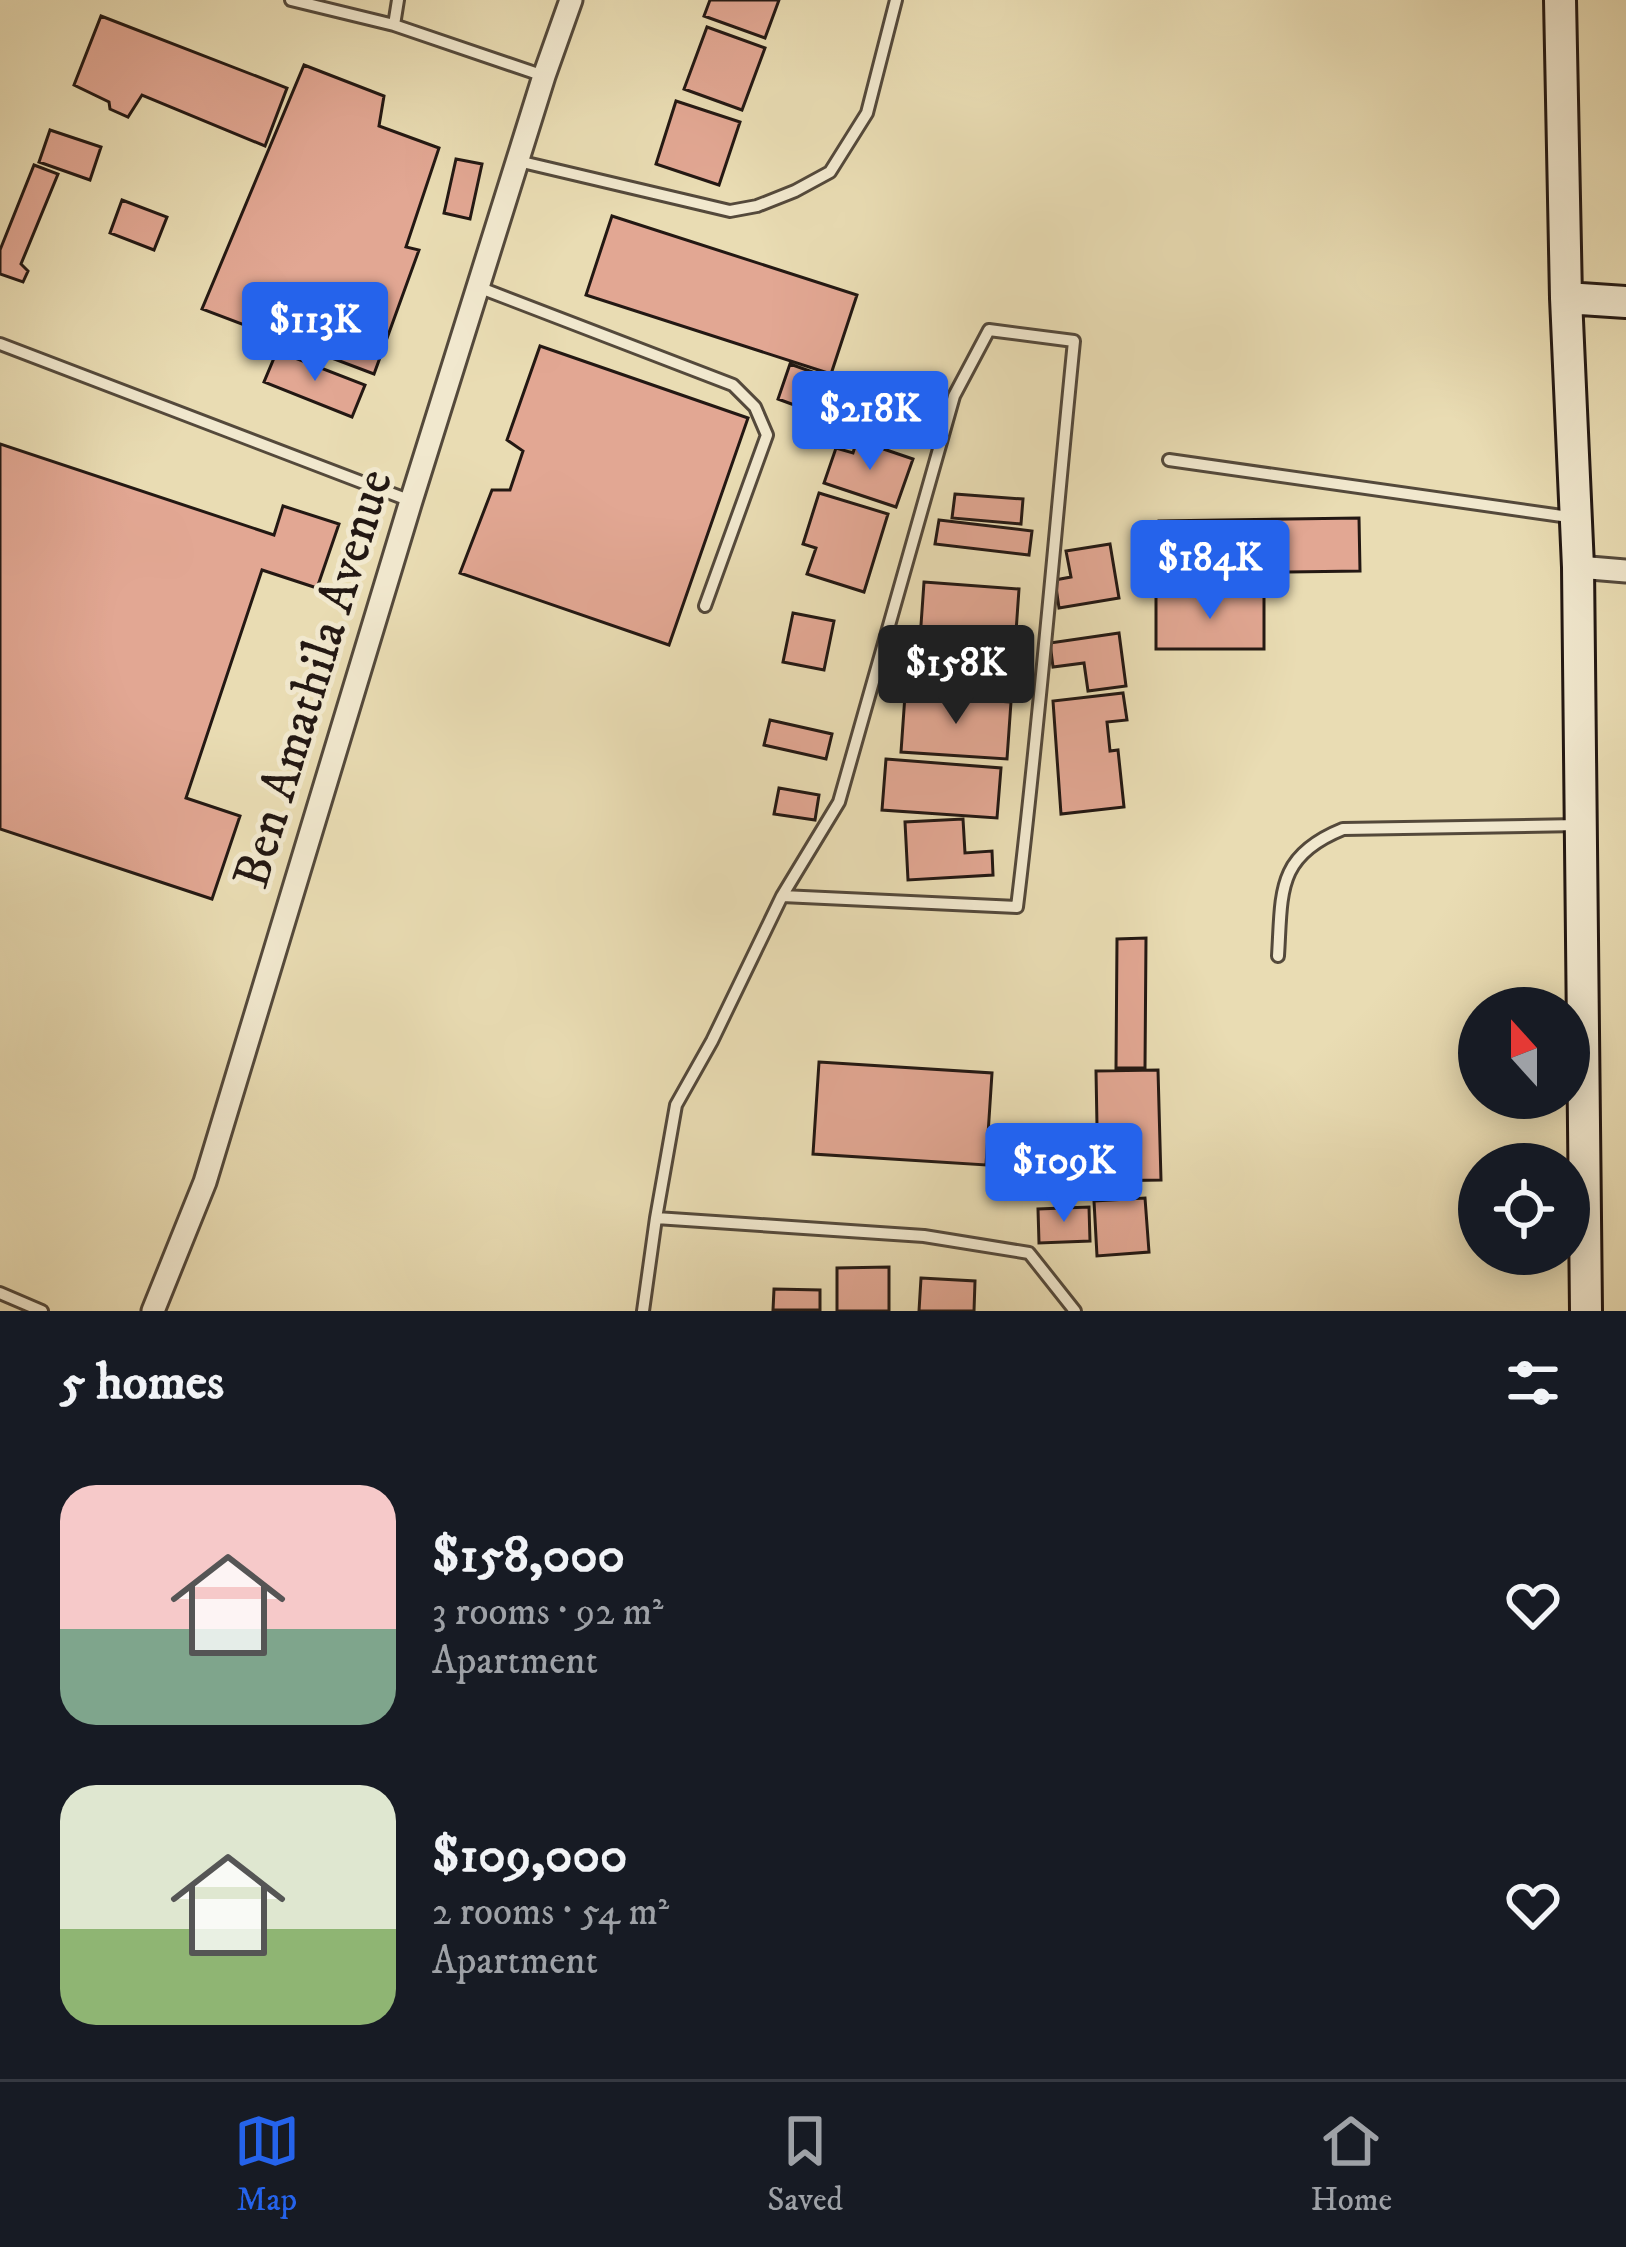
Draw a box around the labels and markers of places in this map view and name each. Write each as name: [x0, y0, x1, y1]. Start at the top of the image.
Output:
pin: $113K: [231, 282, 399, 384]
pin: $218K: [786, 371, 954, 473]
pin: $184K: [1126, 520, 1294, 622]
pin: $158K: [872, 625, 1040, 727]
pin: $109K: [980, 1123, 1148, 1225]

